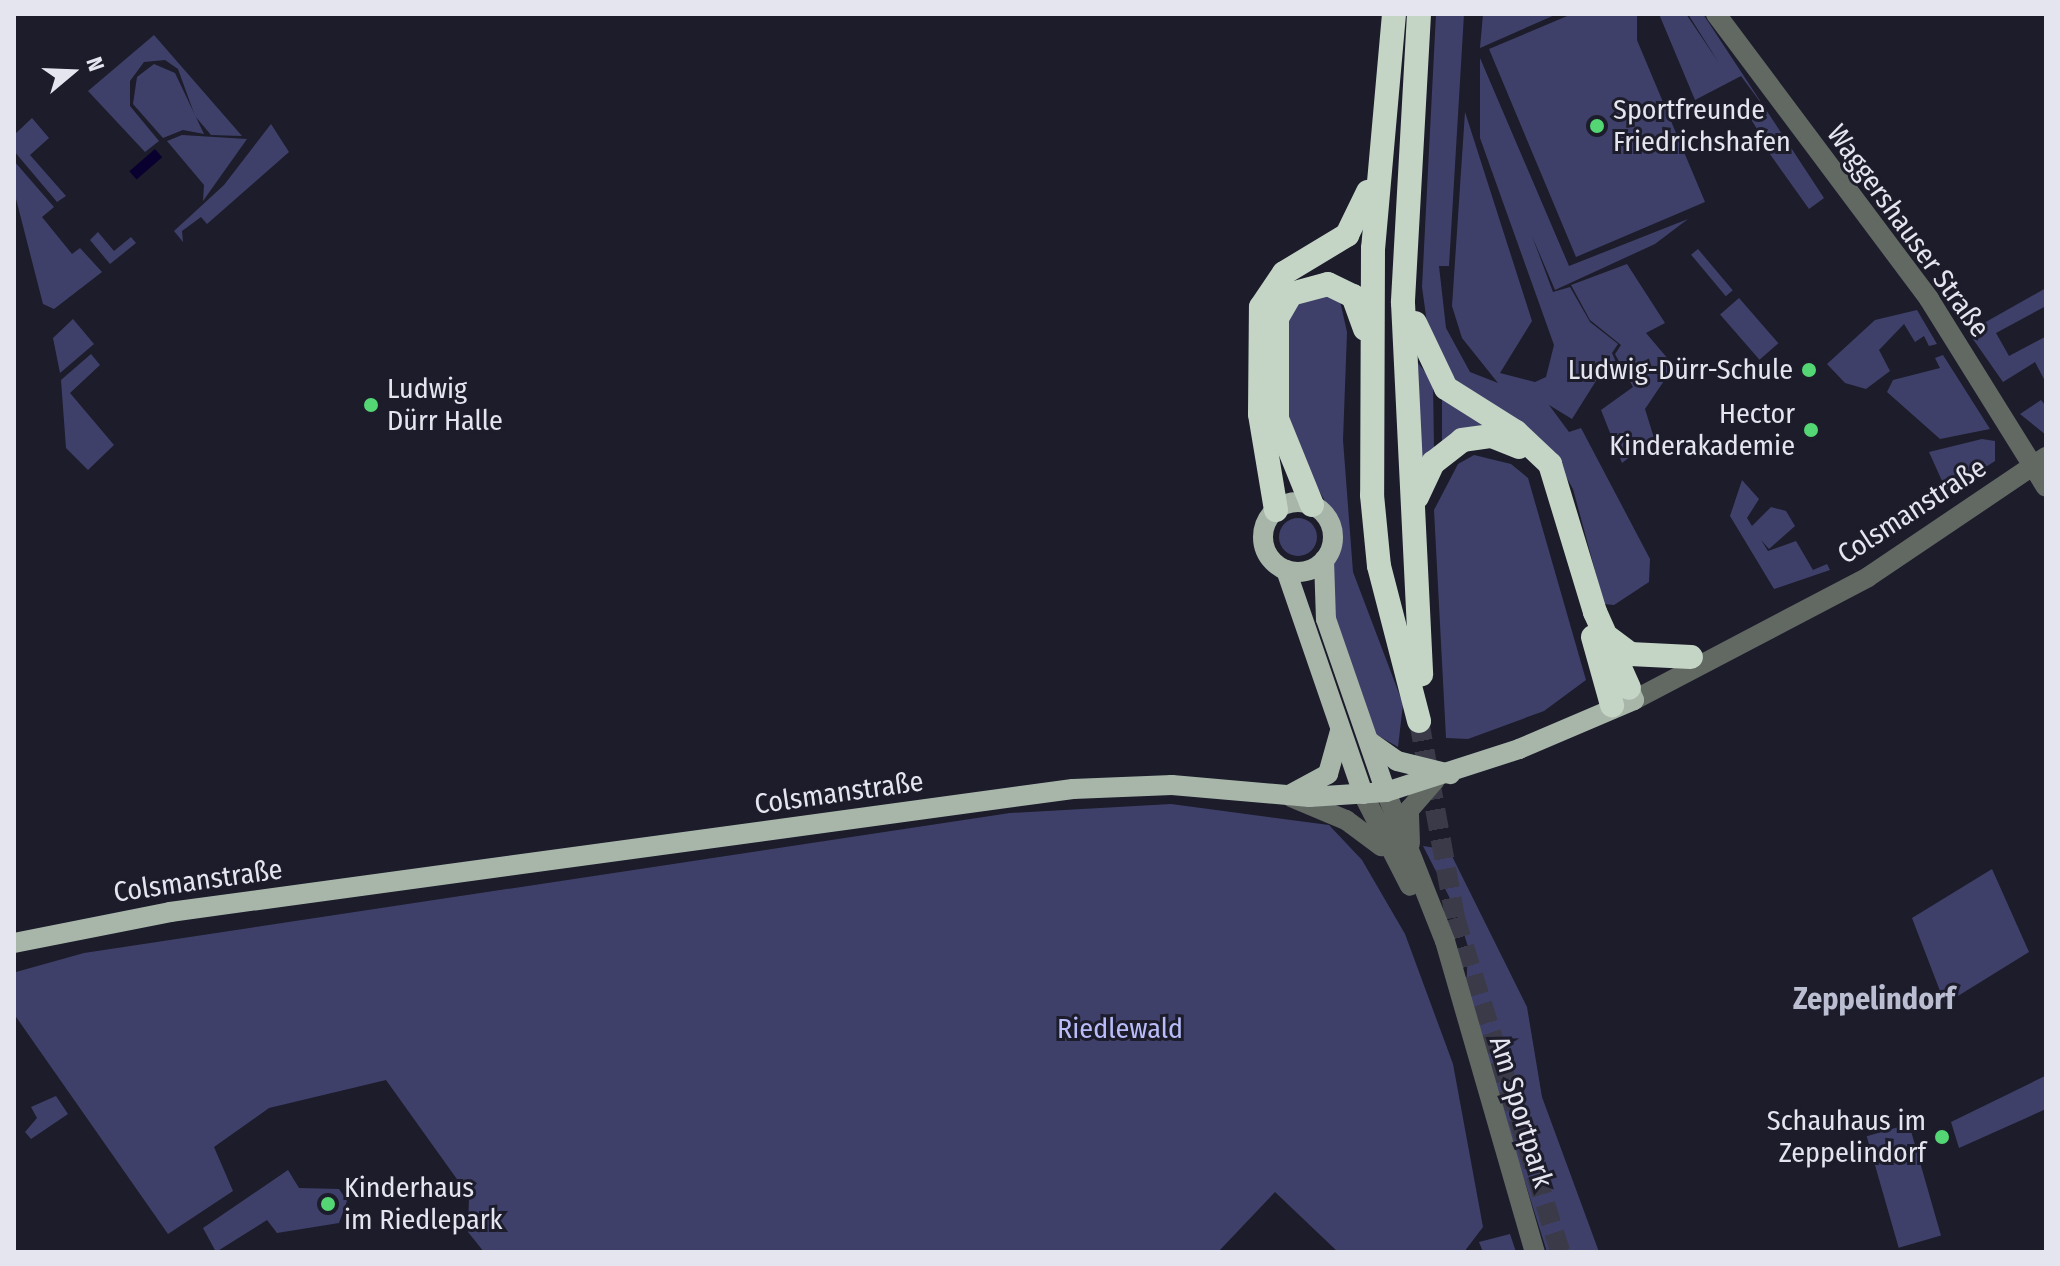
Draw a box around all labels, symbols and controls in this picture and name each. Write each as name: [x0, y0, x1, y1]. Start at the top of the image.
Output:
north arrow: [32, 32, 112, 112]
text: N: [80, 53, 110, 75]
place label: Sportfreunde Friedrichshafen: [1613, 93, 1791, 159]
marker: Sportfreunde Friedrichshafen: [1588, 117, 1606, 135]
street label: Waggershauser Straße: [1820, 118, 1996, 344]
place label: Ludwig-Dürr-Schule: [1568, 353, 1793, 387]
marker: Ludwig-Dürr-Schule: [1800, 361, 1818, 379]
place label: Ludwig Dürr Halle: [387, 372, 503, 438]
marker: Ludwig Dürr Halle: [362, 396, 380, 414]
place label: Hector Kinderakademie: [1609, 397, 1795, 463]
marker: Hector Kinderakademie: [1802, 421, 1820, 439]
street label: Colsmanstraße: [1831, 451, 1993, 571]
street label: Colsmanstraße: [752, 765, 926, 821]
street label: Colsmanstraße: [111, 853, 285, 909]
district label: Zeppelindorf: [1793, 981, 1955, 1017]
park label: Riedlewald: [1057, 1012, 1183, 1046]
street label: Am Sportpark: [1482, 1032, 1560, 1192]
place label: Schauhaus im Zeppelindorf: [1767, 1104, 1926, 1170]
marker: Schauhaus im Zeppelindorf: [1933, 1128, 1951, 1146]
place label: Kinderhaus im Riedlepark: [344, 1171, 503, 1237]
marker: Kinderhaus im Riedlepark: [319, 1195, 337, 1213]

